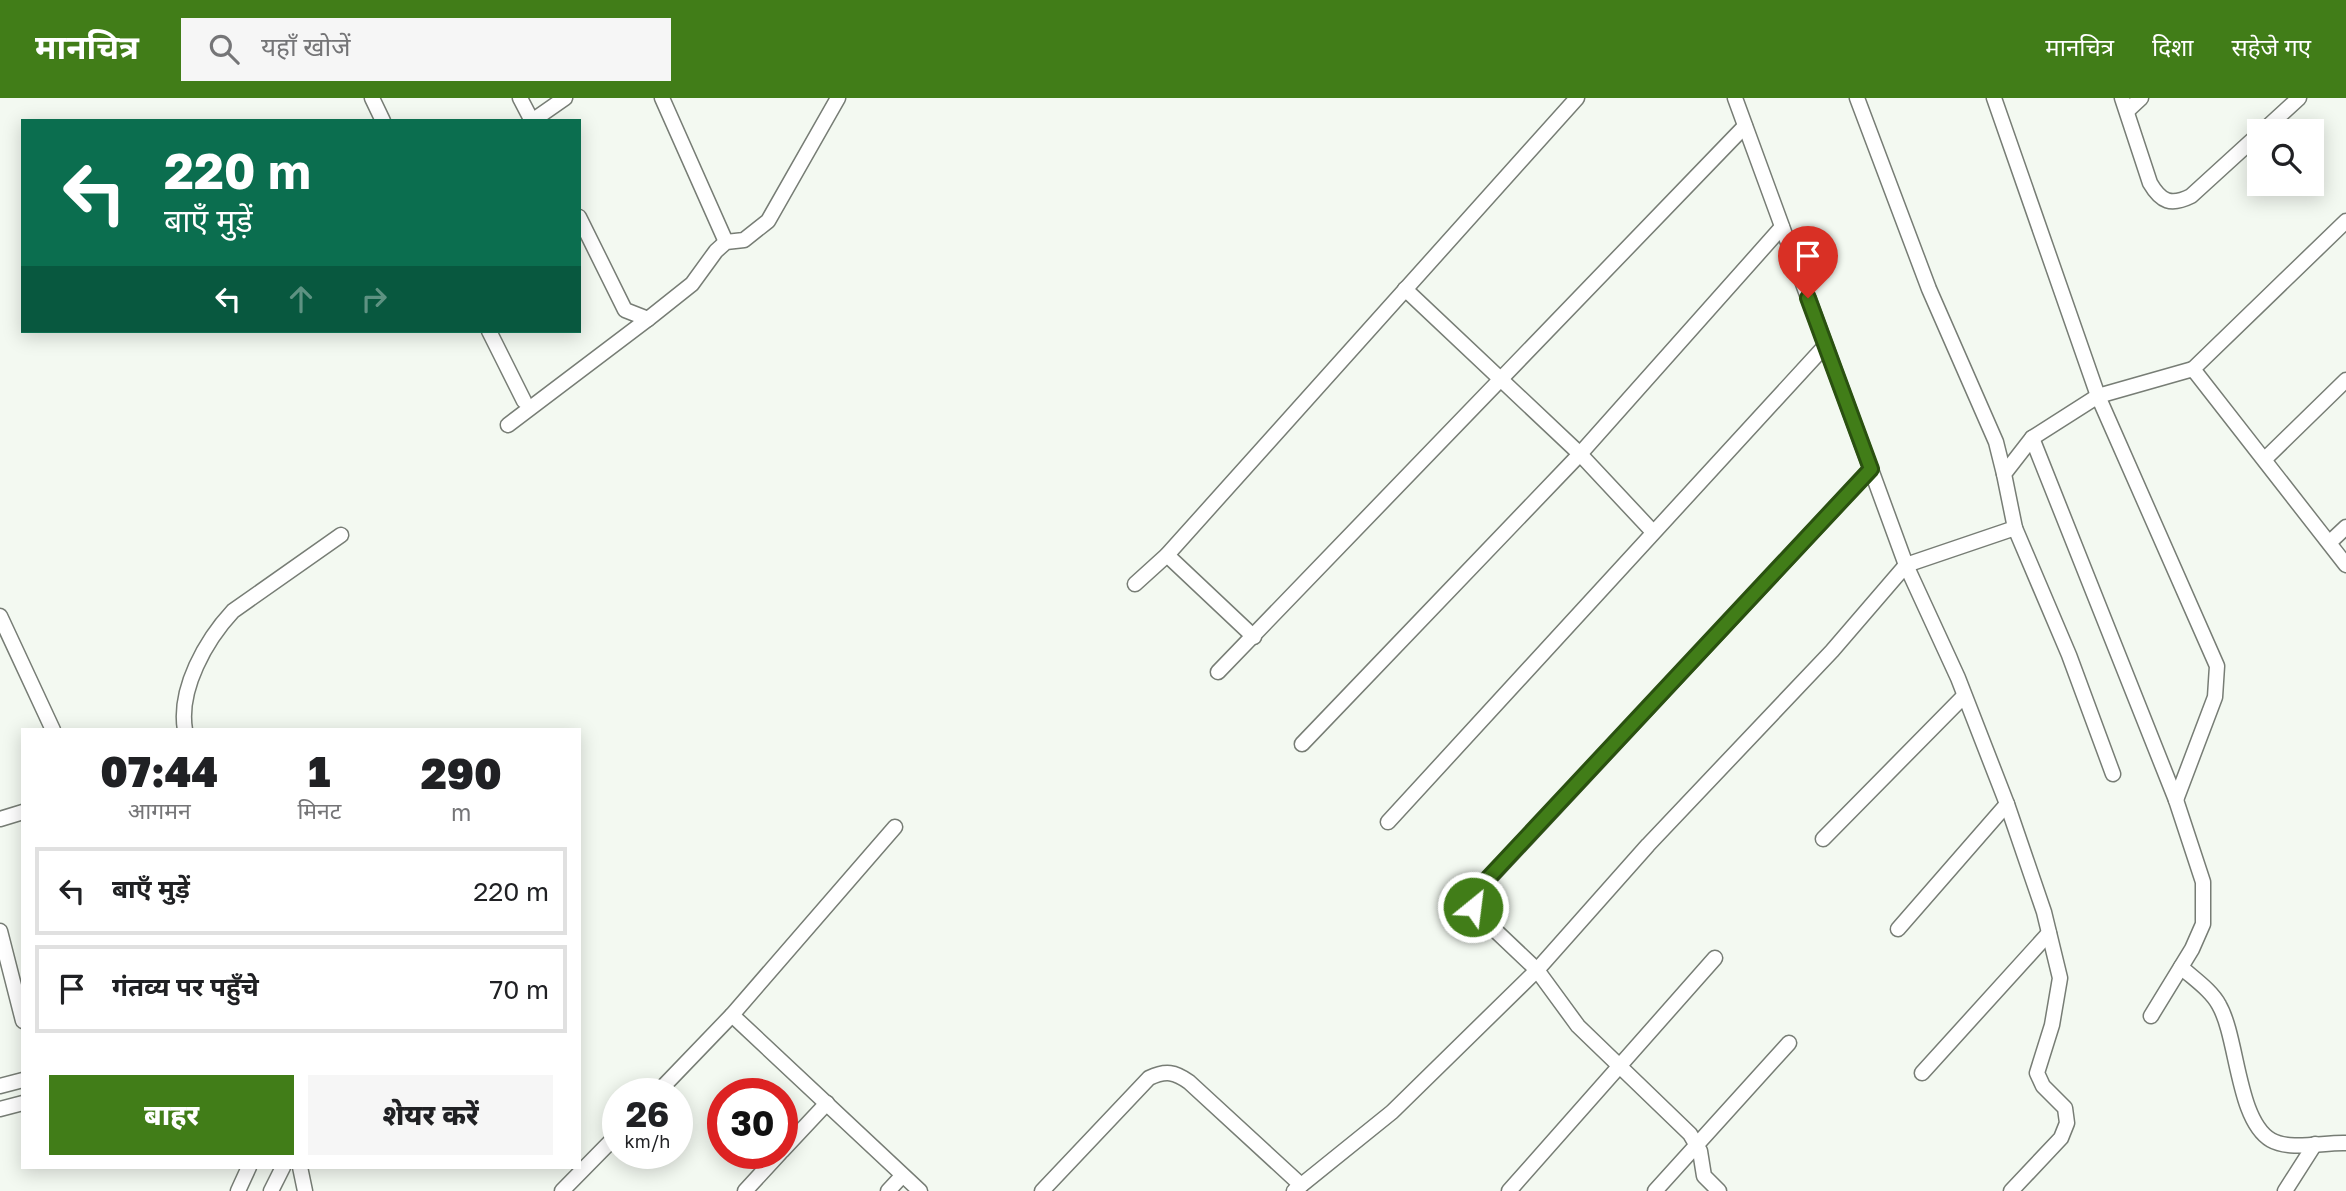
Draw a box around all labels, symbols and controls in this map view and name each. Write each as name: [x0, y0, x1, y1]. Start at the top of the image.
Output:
search box: [181, 18, 671, 81]
text: मानचित्र: [35, 27, 139, 66]
icon: search: [205, 30, 243, 68]
text: यहाँ खोजें: [261, 31, 350, 62]
text: मानचित्र: [2045, 32, 2114, 61]
text: दिशा: [2152, 32, 2193, 61]
text: सहेजे गए: [2231, 32, 2311, 61]
map controls: [2247, 119, 2324, 196]
button: search: [2247, 119, 2324, 196]
text: 220 m: [164, 141, 311, 200]
icon: left: [49, 147, 140, 238]
text: बाएँ मुड़ें: [164, 201, 253, 239]
pin: [1778, 226, 1838, 298]
icon: arrive: [1789, 237, 1827, 275]
icon: left: [209, 280, 247, 318]
icon: ahead: [282, 280, 320, 318]
icon: right: [355, 280, 393, 318]
text: 07:44: [100, 746, 218, 796]
text: 1: [308, 746, 331, 796]
text: 290: [421, 748, 502, 798]
text: आगमन: [128, 796, 191, 824]
text: मिनट: [297, 796, 341, 824]
text: m: [451, 798, 471, 826]
position arrow: [1436, 870, 1510, 944]
icon: left: [53, 872, 91, 910]
text: बाएँ मुड़ें: [112, 873, 190, 904]
text: 220 m: [473, 876, 549, 907]
icon: arrive: [53, 970, 91, 1008]
text: गंतव्य पर पहुँचे: [112, 971, 259, 1002]
text: 70 m: [490, 974, 549, 1005]
button: बाहर: [49, 1075, 294, 1155]
button: शेयर करें: [308, 1075, 553, 1155]
speed limit sign: 30: [707, 1078, 798, 1169]
text: 26: [626, 1093, 669, 1135]
text: km/h: [625, 1130, 670, 1152]

